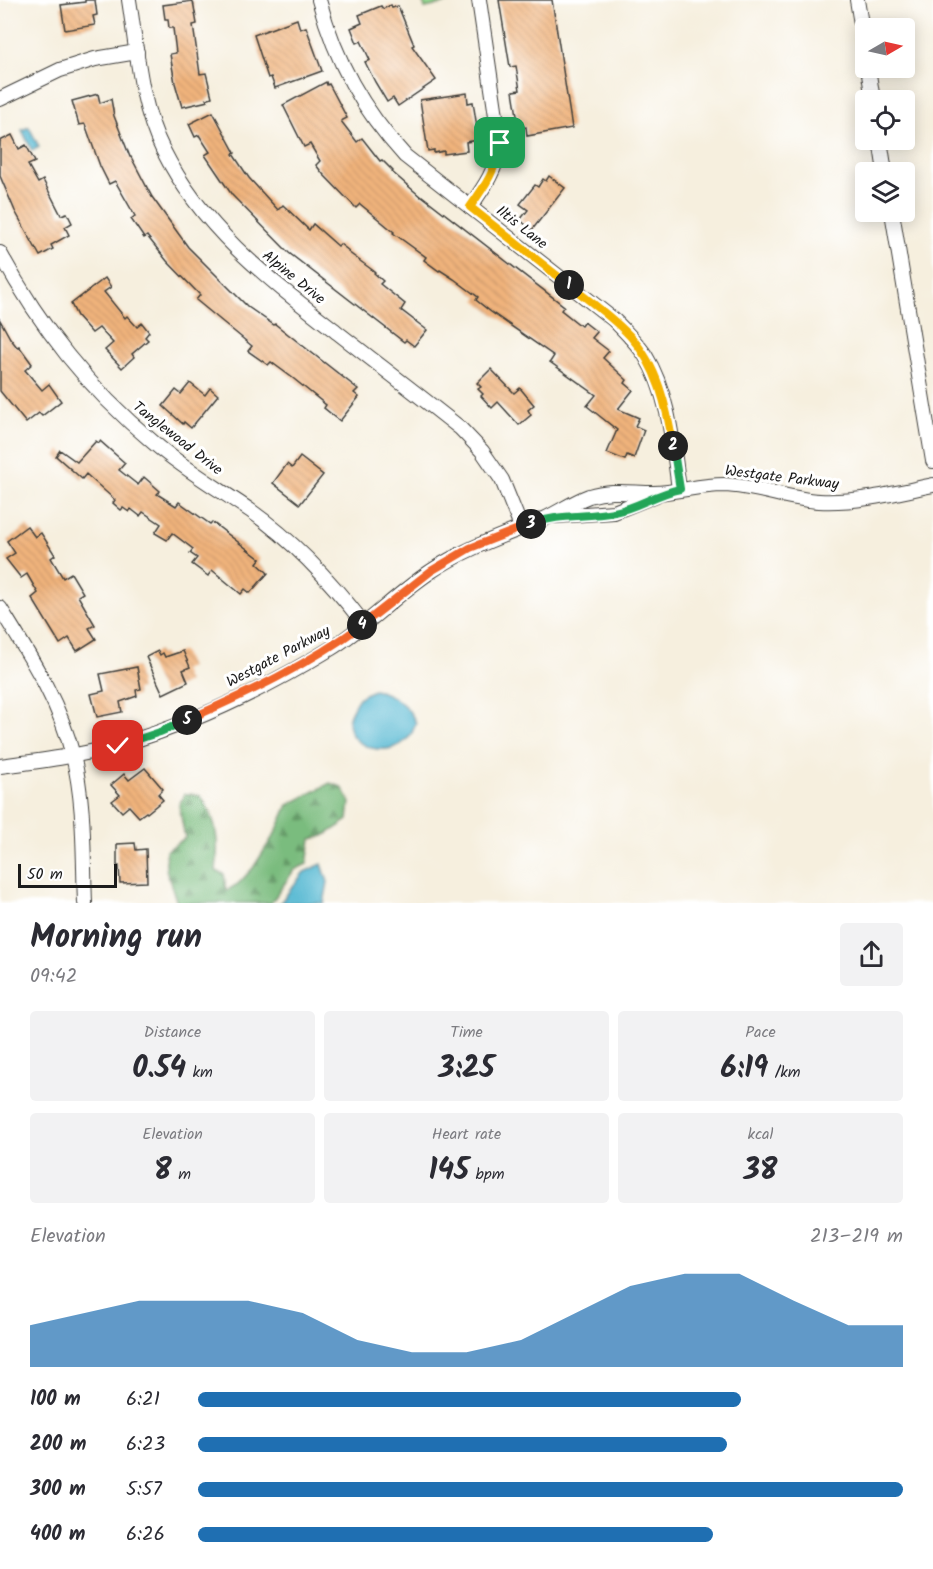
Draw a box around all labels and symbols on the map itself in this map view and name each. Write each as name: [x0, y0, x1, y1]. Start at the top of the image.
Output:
north arrow: [855, 18, 915, 78]
pin: [474, 117, 525, 168]
street label: Iltis Lane: [490, 200, 553, 256]
street label: Alpine Drive: [256, 245, 330, 311]
pin: 1: [554, 270, 584, 300]
street label: Tanglewood Drive: [127, 396, 228, 482]
pin: 2: [658, 431, 688, 461]
street label: Westgate Parkway: [723, 459, 841, 497]
pin: 3: [516, 509, 546, 539]
pin: 4: [347, 610, 377, 640]
street label: Westgate Parkway: [222, 619, 336, 694]
pin: 5: [172, 705, 202, 735]
pin: [92, 720, 143, 771]
scale bar: [18, 861, 117, 888]

